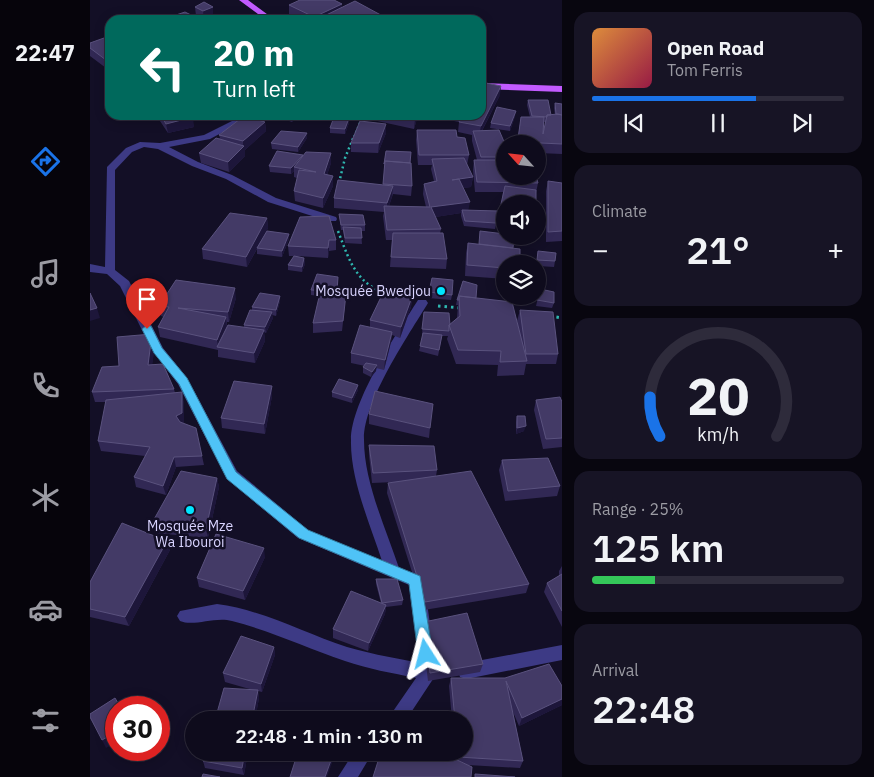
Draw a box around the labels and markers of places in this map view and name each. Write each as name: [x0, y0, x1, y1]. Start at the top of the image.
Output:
pin: [126, 278, 168, 329]
place label: Mosquée Bwedjou: [315, 282, 431, 300]
marker: Mosquée Bwedjou: [435, 285, 447, 297]
marker: Mosquée Mze Wa Ibouroi: [184, 504, 196, 516]
place label: Mosquée Mze Wa Ibouroi: [147, 517, 233, 551]

